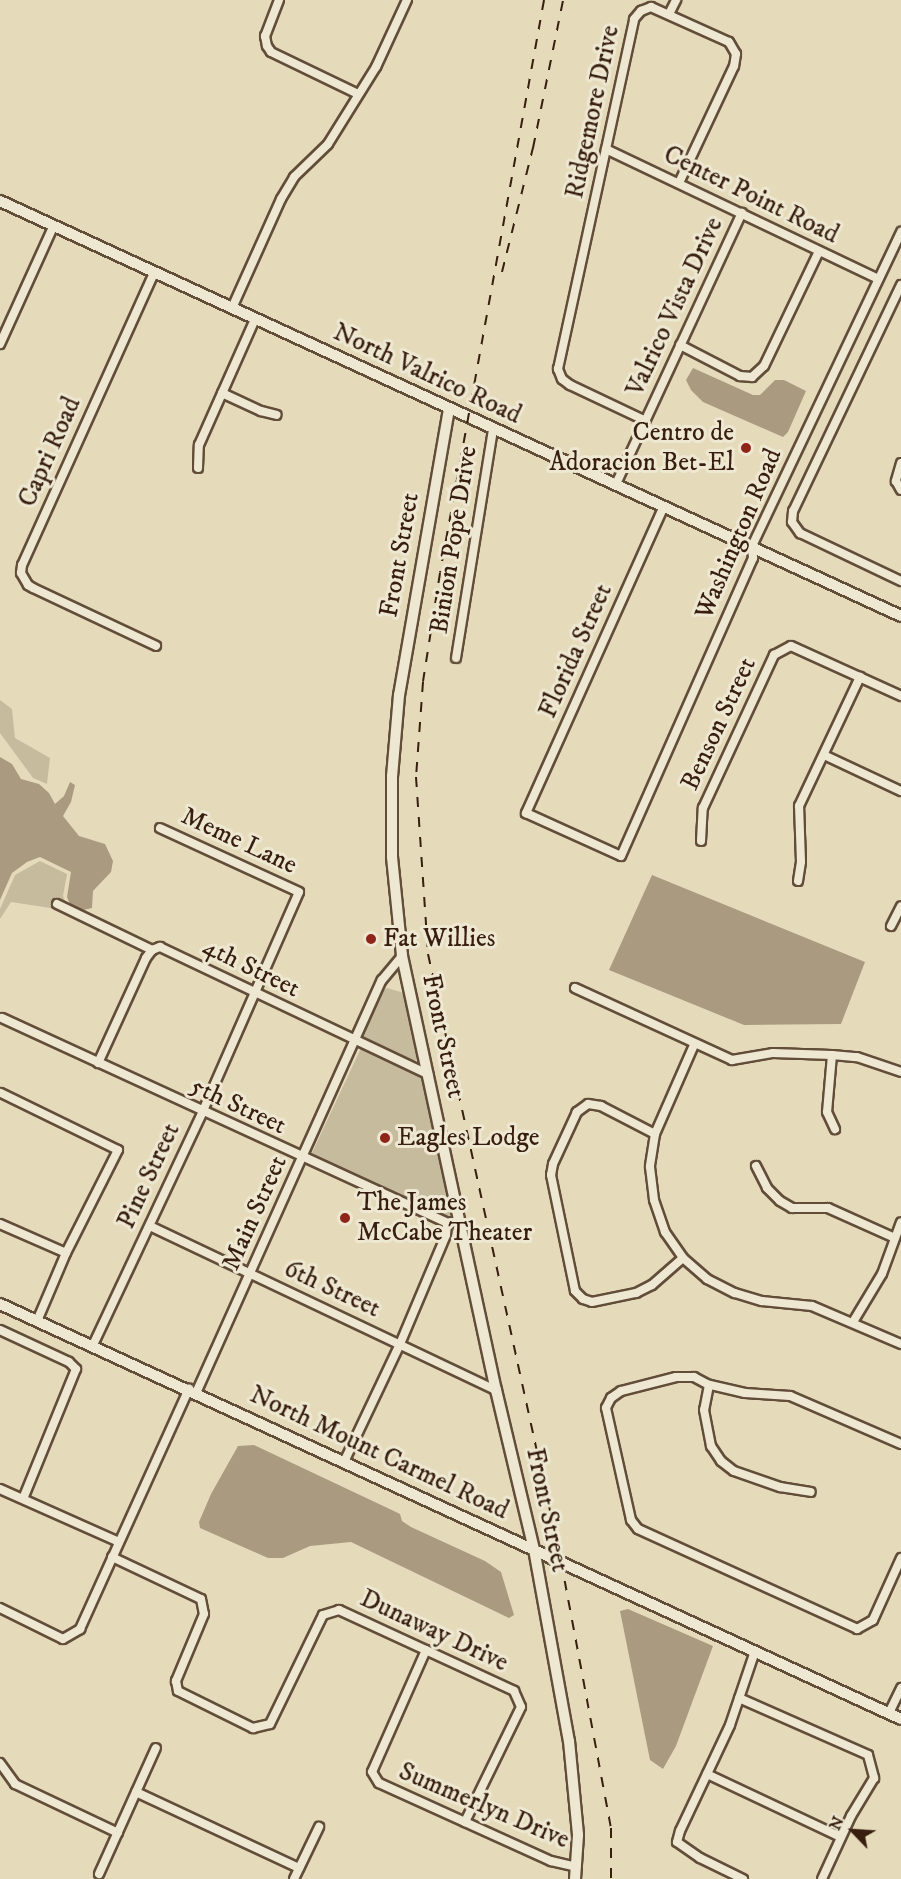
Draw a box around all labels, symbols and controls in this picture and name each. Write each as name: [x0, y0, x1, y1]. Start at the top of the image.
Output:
street label: Ridgemore Drive: [559, 23, 627, 201]
street label: Center Point Road: [658, 139, 844, 251]
street label: Valrico Vista Drive: [620, 213, 730, 401]
street label: North Valrico Road: [328, 317, 526, 431]
street label: Capri Road: [12, 392, 88, 512]
place label: Centro de Adoracion Bet-El: [549, 417, 734, 478]
marker: Centro de Adoracion Bet-El: [739, 441, 753, 455]
street label: Binion Pope Drive: [424, 444, 484, 636]
street label: Washington Road: [689, 444, 789, 624]
street label: Front Street: [374, 490, 426, 620]
street label: Florida Street: [533, 579, 619, 723]
street label: Benson Street: [675, 653, 763, 795]
street label: Meme Lane: [176, 801, 302, 881]
place label: Fat Willies: [383, 923, 495, 955]
street label: 4th Street: [197, 931, 305, 1005]
marker: Fat Willies: [364, 932, 378, 946]
street label: Front Street: [415, 971, 471, 1101]
street label: 5th Street: [185, 1070, 291, 1142]
street label: Pine Street: [111, 1118, 187, 1234]
place label: Eagles Lodge: [397, 1122, 540, 1154]
marker: Eagles Lodge: [378, 1131, 392, 1145]
street label: Main Street: [216, 1151, 294, 1275]
place label: The James McCabe Theater: [357, 1187, 532, 1248]
marker: The James McCabe Theater: [338, 1211, 352, 1225]
street label: 6th Street: [279, 1253, 385, 1325]
street label: North Mount Carmel Road: [245, 1379, 513, 1527]
street label: Front Street: [519, 1445, 575, 1575]
street label: Dunaway Drive: [355, 1583, 513, 1679]
street label: Summerlyn Drive: [394, 1756, 574, 1856]
north arrow: [823, 1801, 883, 1861]
text: N: [825, 1813, 849, 1834]

